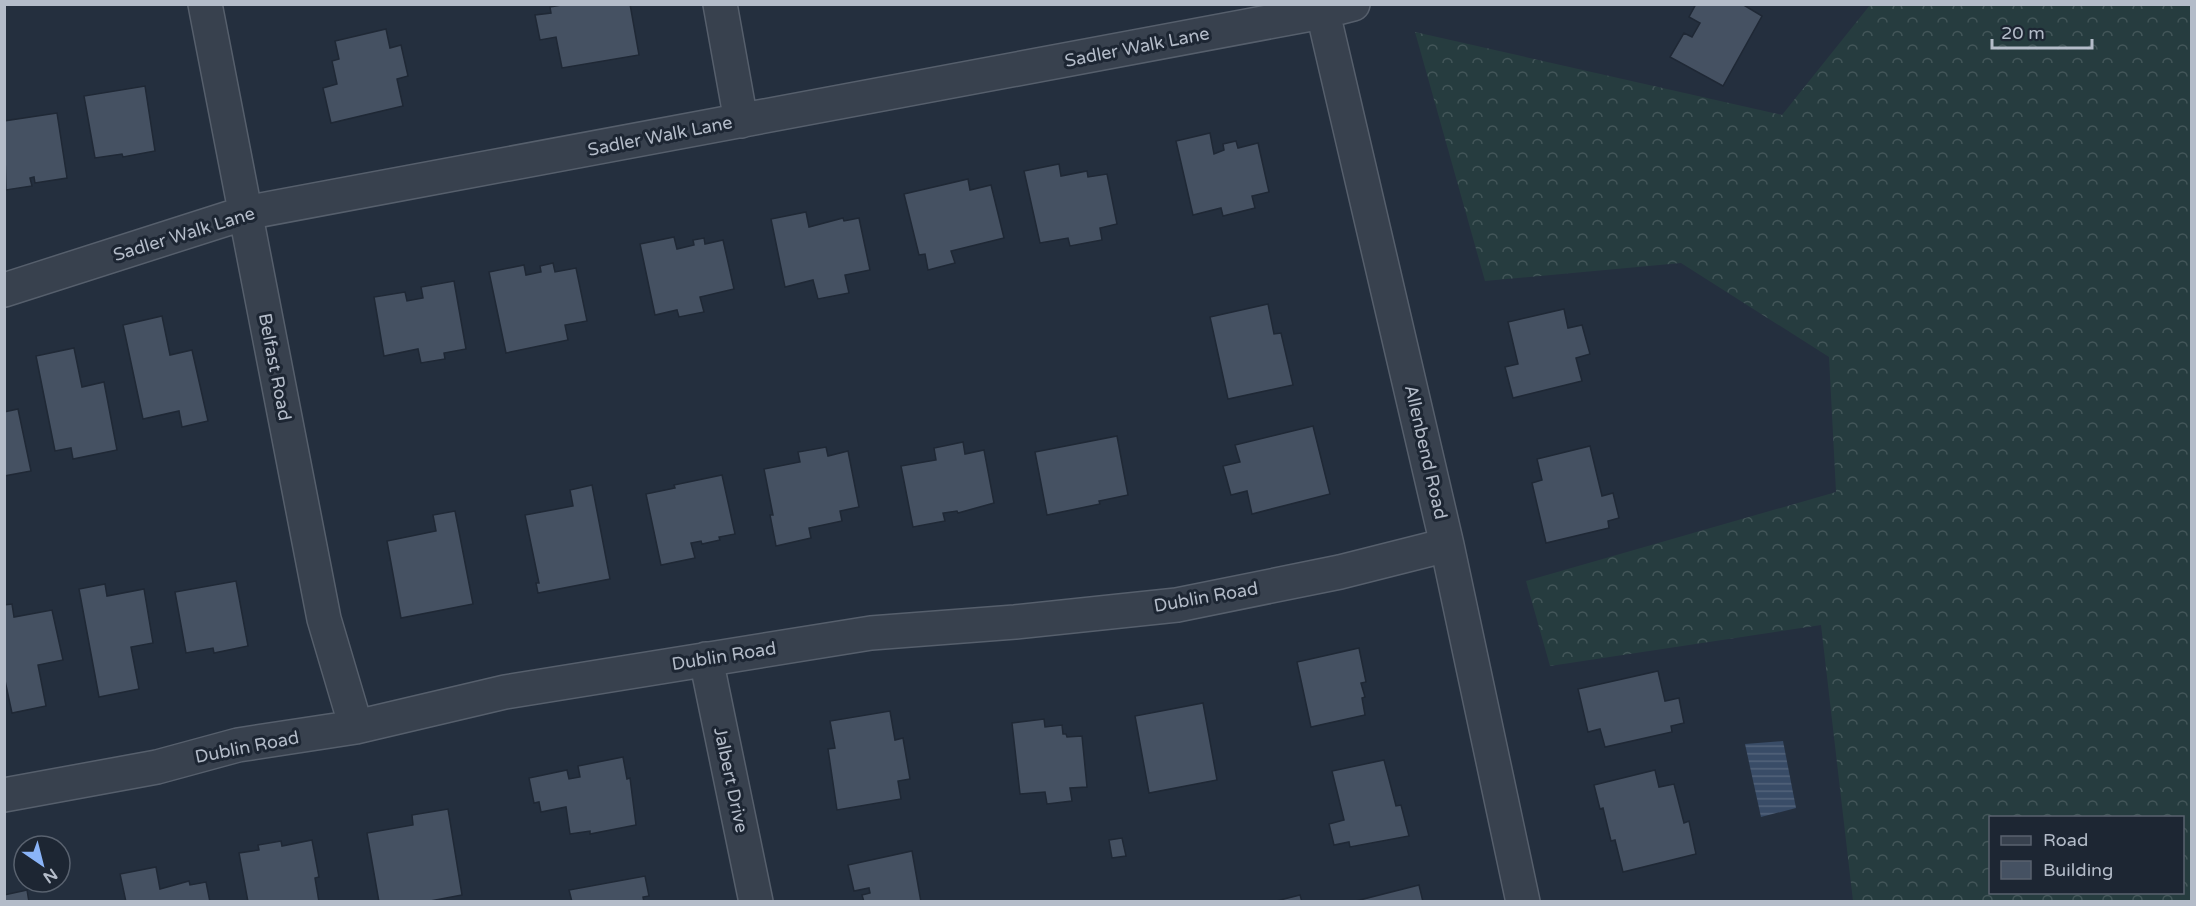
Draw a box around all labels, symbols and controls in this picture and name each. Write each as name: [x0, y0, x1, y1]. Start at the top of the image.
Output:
scale bar: [1992, 12, 2092, 50]
street label: Sadler Walk Lane: [1063, 22, 1211, 72]
text: 20 m: [2001, 22, 2045, 44]
street label: Sadler Walk Lane: [586, 111, 734, 161]
street label: Sadler Walk Lane: [110, 202, 258, 266]
street label: Belfast Road: [254, 311, 296, 423]
street label: Allenbend Road: [1400, 383, 1452, 521]
street label: Dublin Road: [1152, 577, 1260, 617]
street label: Dublin Road: [670, 637, 778, 675]
street label: Jalbert Drive: [709, 725, 753, 835]
street label: Dublin Road: [193, 726, 301, 768]
legend: [1989, 816, 2184, 894]
text: Road: [2043, 829, 2088, 851]
north arrow: [12, 834, 72, 894]
text: Building: [2043, 859, 2113, 881]
text: N: [39, 864, 61, 887]

